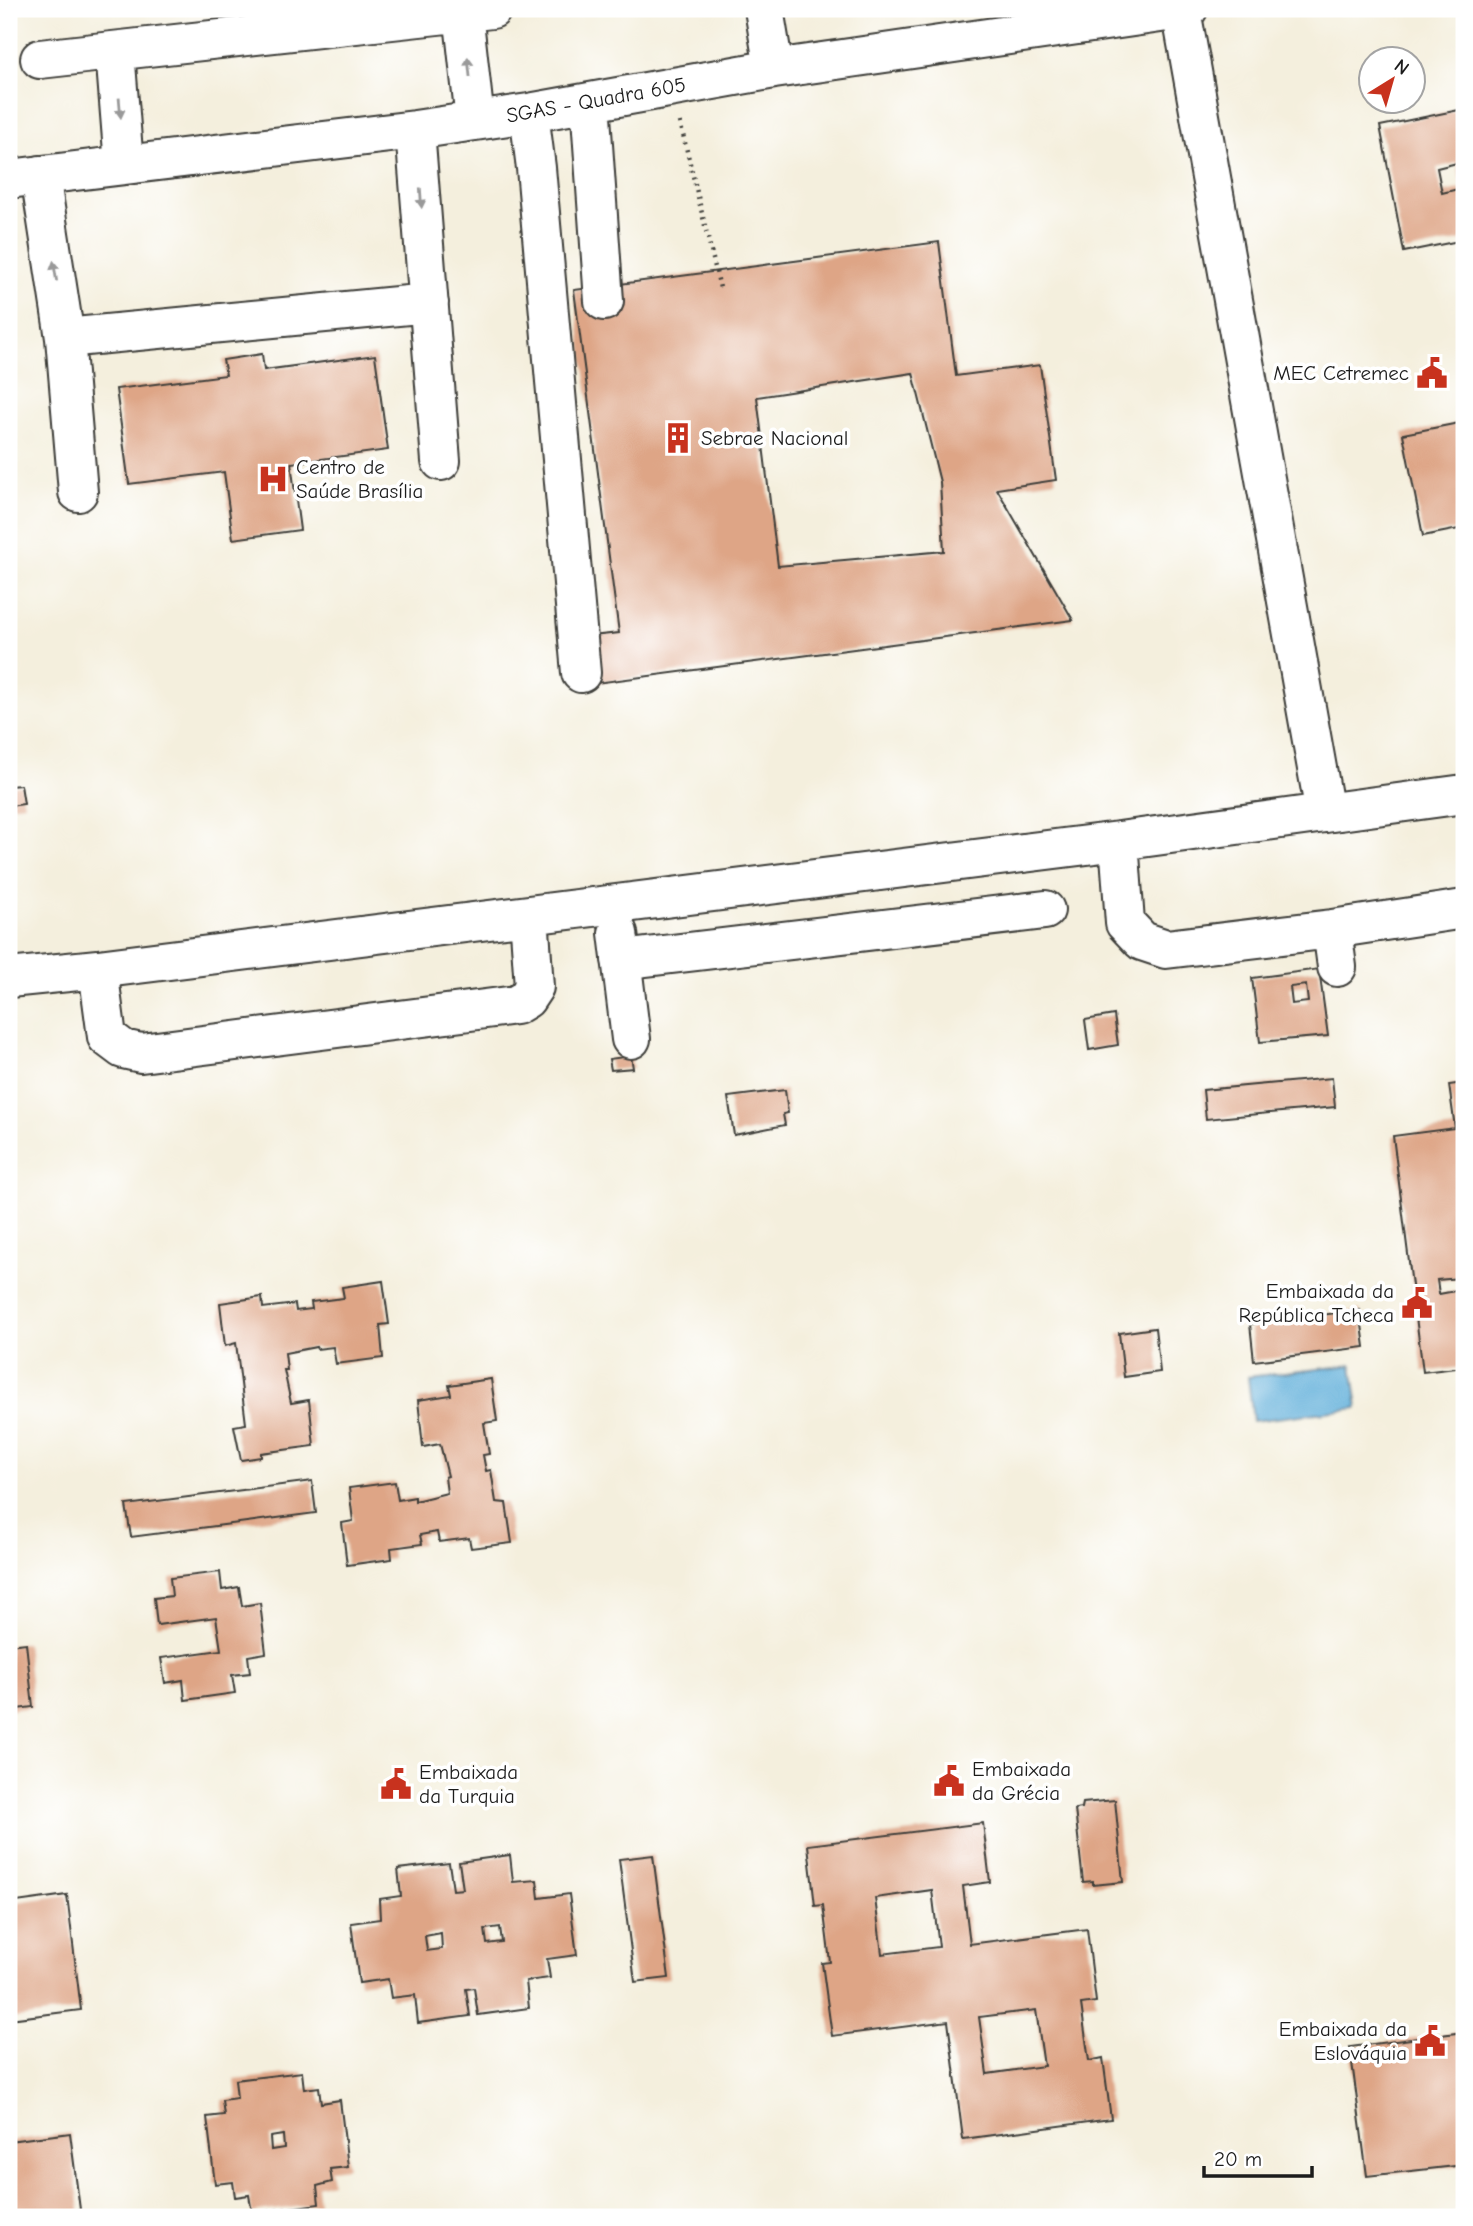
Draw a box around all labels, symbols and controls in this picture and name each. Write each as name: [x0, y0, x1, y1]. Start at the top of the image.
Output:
north arrow: [1358, 46, 1428, 116]
text: N: [1390, 55, 1413, 80]
one-way arrow: [464, 56, 475, 78]
street label: SGAS - Quadra 605: [504, 72, 688, 128]
one-way arrow: [115, 98, 126, 120]
one-way arrow: [416, 188, 427, 210]
one-way arrow: [49, 260, 60, 282]
public building icon: MEC Cetremec: [1415, 356, 1449, 390]
place label: MEC Cetremec: [1273, 361, 1409, 385]
building icon: Sebrae Nacional: [661, 421, 695, 455]
place label: Sebrae Nacional: [701, 426, 848, 450]
place label: Centro de Saúde Brasília: [296, 455, 423, 503]
hospital icon: Centro de Saúde Brasília: [256, 462, 290, 496]
place label: Embaixada da República Tcheca: [1239, 1279, 1394, 1327]
public building icon: Embaixada da República Tcheca: [1400, 1286, 1434, 1320]
place label: Embaixada da Grécia: [972, 1757, 1071, 1805]
place label: Embaixada da Turquia: [419, 1760, 518, 1808]
public building icon: Embaixada da Grécia: [932, 1764, 966, 1798]
public building icon: Embaixada da Turquia: [379, 1767, 413, 1801]
place label: Embaixada da Eslováquia: [1279, 2017, 1407, 2065]
public building icon: Embaixada da Eslováquia: [1413, 2024, 1447, 2058]
scale bar: [1204, 2135, 1312, 2179]
text: 20 m: [1214, 2147, 1262, 2171]

